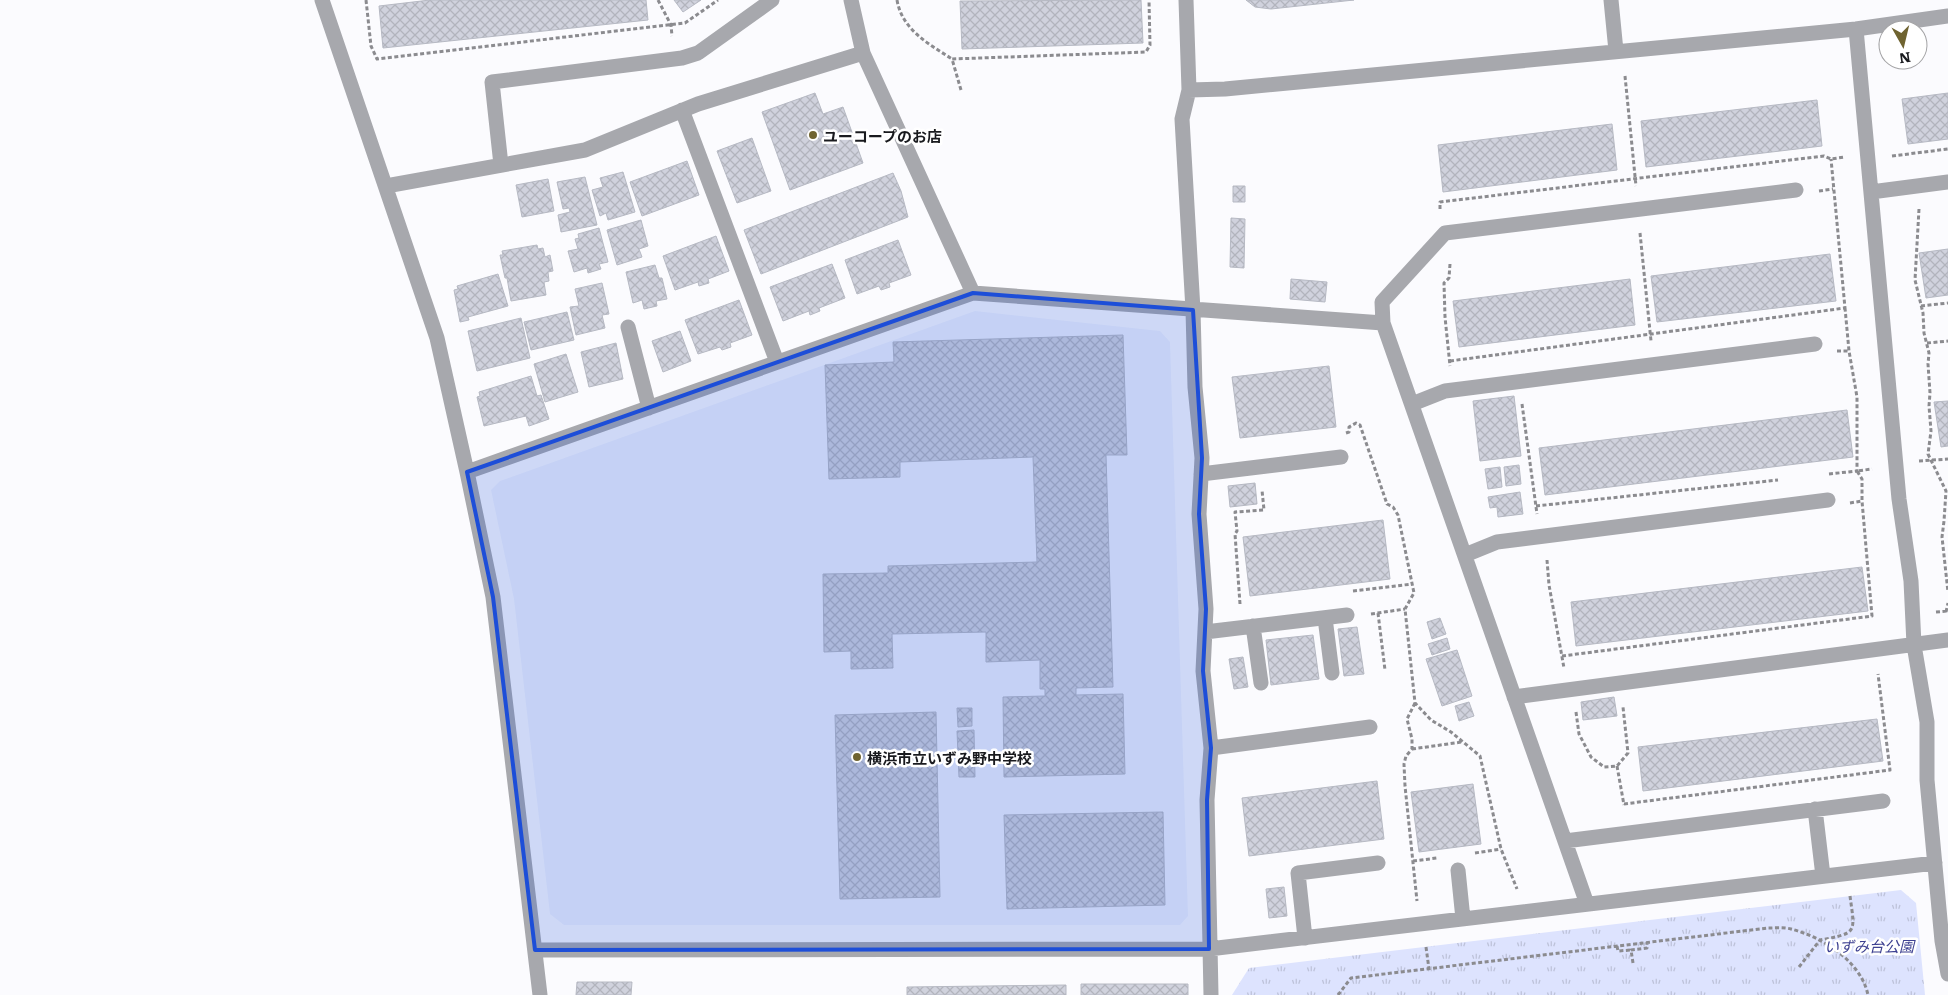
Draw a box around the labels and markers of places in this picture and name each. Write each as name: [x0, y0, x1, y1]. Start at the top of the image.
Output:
place label: ユーコープのお店: [823, 124, 942, 147]
marker: ユーコープのお店: [807, 129, 819, 141]
place label: 横浜市立いずみ野中学校: [867, 746, 1032, 769]
marker: 横浜市立いずみ野中学校: [851, 751, 863, 763]

